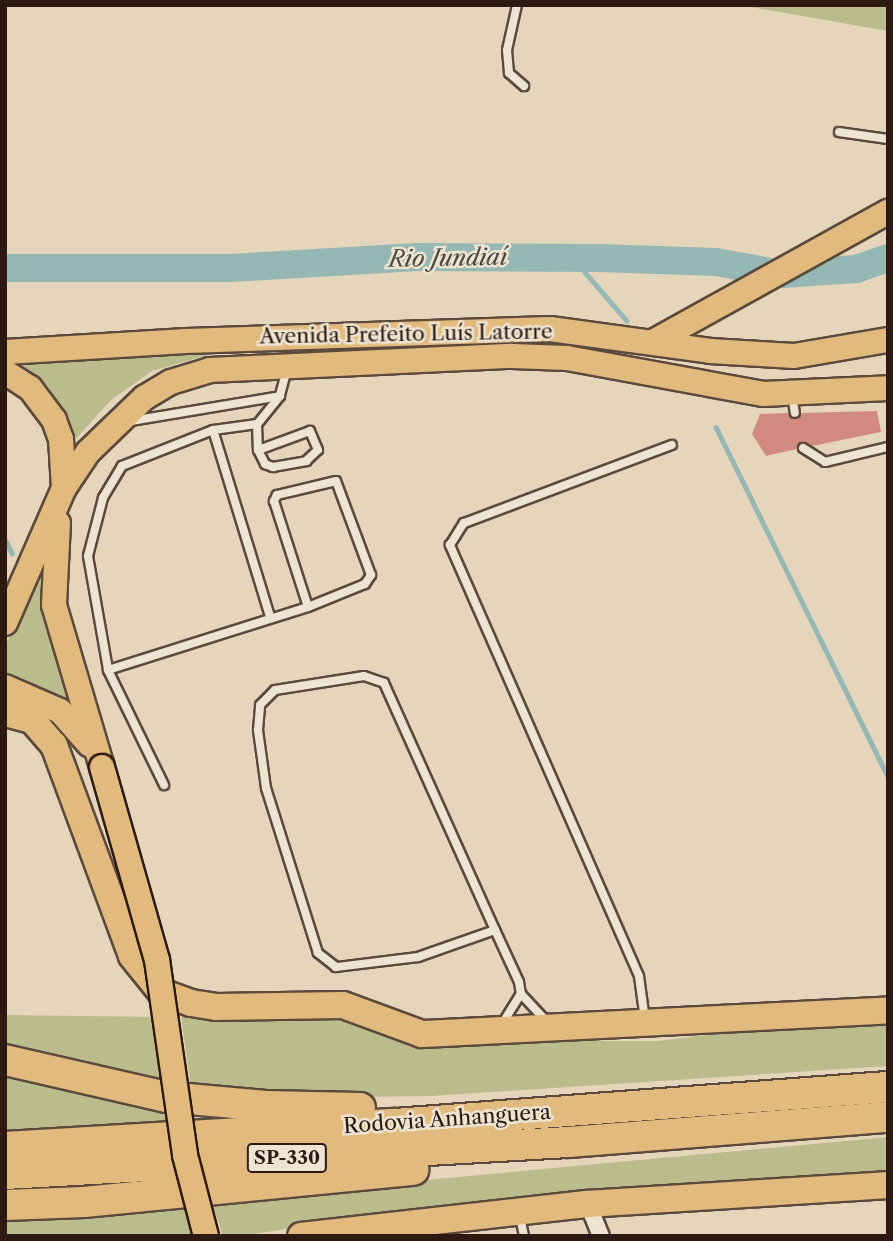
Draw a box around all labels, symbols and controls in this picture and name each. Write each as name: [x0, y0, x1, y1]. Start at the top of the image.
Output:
water label: Rio Jundiaí: [388, 243, 508, 273]
street label: Avenida Prefeito Luís Latorre: [259, 319, 553, 349]
street label: Rodovia Anhanguera: [342, 1099, 552, 1139]
road number: SP-330: [247, 1142, 327, 1174]

